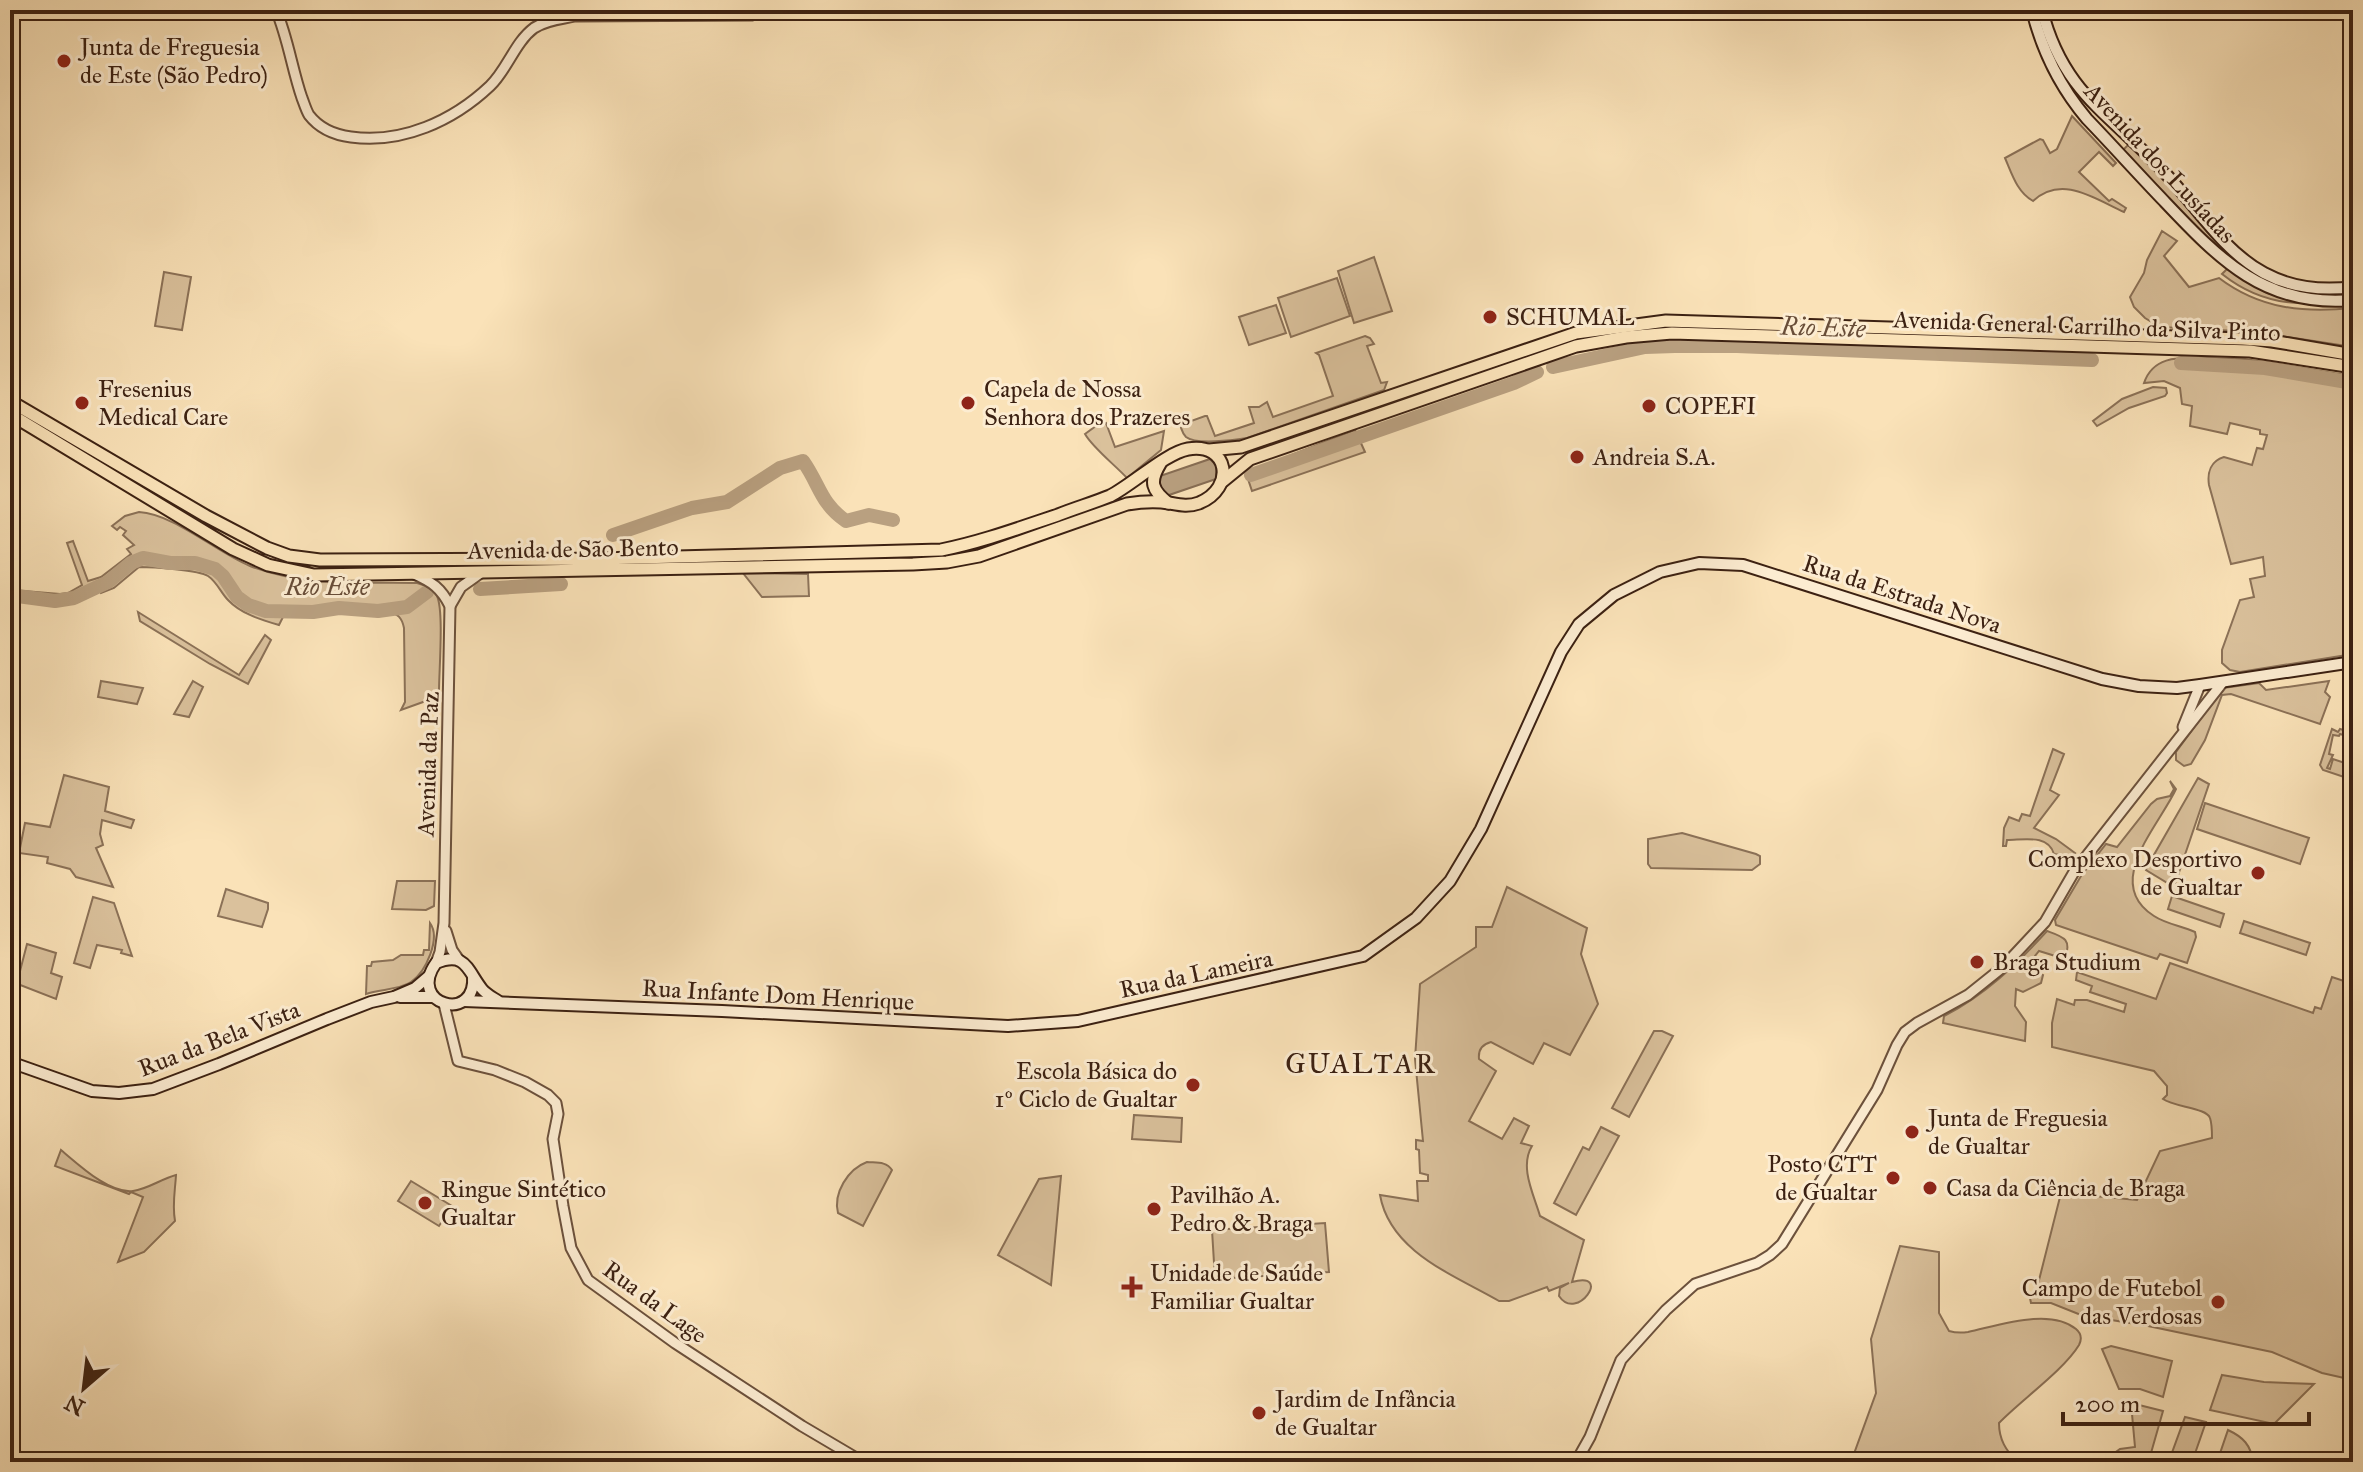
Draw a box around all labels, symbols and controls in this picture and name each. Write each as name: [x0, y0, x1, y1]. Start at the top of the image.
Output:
place label: Junta de Freguesia de Este (São Pedro): [77, 32, 268, 90]
marker: Junta de Freguesia de Este (São Pedro): [55, 52, 73, 70]
street label: Avenida dos Lusíadas: [2077, 76, 2242, 249]
place label: SCHUMAL: [1506, 302, 1635, 332]
street label: Avenida General Carrilho da Silva Pinto: [1892, 304, 2281, 348]
marker: SCHUMAL: [1481, 308, 1499, 326]
water label: Rio Este: [1779, 309, 1867, 345]
place label: Fresenius Medical Care: [98, 374, 228, 432]
place label: Capela de Nossa Senhora dos Prazeres: [984, 374, 1190, 432]
place label: COPEFI: [1665, 391, 1756, 421]
marker: Fresenius Medical Care: [73, 394, 91, 412]
marker: Capela de Nossa Senhora dos Prazeres: [959, 394, 977, 412]
marker: COPEFI: [1640, 397, 1658, 415]
place label: Andreia S.A.: [1592, 442, 1715, 472]
marker: Andreia S.A.: [1568, 448, 1586, 466]
street label: Avenida de São Bento: [466, 532, 679, 566]
street label: Rua da Estrada Nova: [1799, 548, 2006, 640]
water label: Rio Este: [284, 570, 371, 602]
street label: Avenida da Paz: [410, 691, 446, 838]
place label: Complexo Desportivo de Gualtar: [2028, 844, 2242, 902]
marker: Complexo Desportivo de Gualtar: [2249, 864, 2267, 882]
street label: Rua da Lameira: [1117, 943, 1276, 1005]
place label: Braga Studium: [1993, 947, 2141, 977]
marker: Braga Studium: [1968, 953, 1986, 971]
street label: Rua Infante Dom Henrique: [641, 973, 915, 1017]
street label: Rua da Bela Vista: [134, 994, 305, 1084]
district label: GUALTAR: [1285, 1046, 1437, 1081]
place label: Escola Básica do 1º Ciclo de Gualtar: [995, 1056, 1177, 1114]
marker: Escola Básica do 1º Ciclo de Gualtar: [1184, 1076, 1202, 1094]
place label: Junta de Freguesia de Gualtar: [1925, 1103, 2108, 1161]
marker: Junta de Freguesia de Gualtar: [1903, 1123, 1921, 1141]
place label: Posto CTT de Gualtar: [1767, 1149, 1877, 1207]
marker: Posto CTT de Gualtar: [1884, 1169, 1902, 1187]
place label: Casa da Ciência de Braga: [1946, 1173, 2186, 1203]
place label: Ringue Sintético Gualtar: [441, 1174, 606, 1232]
marker: Casa da Ciência de Braga: [1921, 1179, 1939, 1197]
place label: Pavilhão A. Pedro & Braga: [1170, 1180, 1314, 1238]
marker: Ringue Sintético Gualtar: [416, 1194, 434, 1212]
marker: Pavilhão A. Pedro & Braga: [1145, 1200, 1163, 1218]
street label: Rua da Lage: [597, 1254, 713, 1350]
place label: Unidade de Saúde Familiar Gualtar: [1150, 1258, 1323, 1316]
place label: Campo de Futebol das Verdosas: [2022, 1273, 2202, 1331]
marker: Unidade de Saúde Familiar Gualtar: [1121, 1276, 1143, 1298]
marker: Campo de Futebol das Verdosas: [2209, 1293, 2227, 1311]
north arrow: [44, 1348, 124, 1428]
scale bar: [2063, 1376, 2309, 1426]
place label: Jardim de Infância de Gualtar: [1272, 1384, 1457, 1442]
text: N: [60, 1389, 89, 1422]
text: 200 m: [2075, 1389, 2140, 1419]
marker: Jardim de Infância de Gualtar: [1250, 1404, 1268, 1422]

